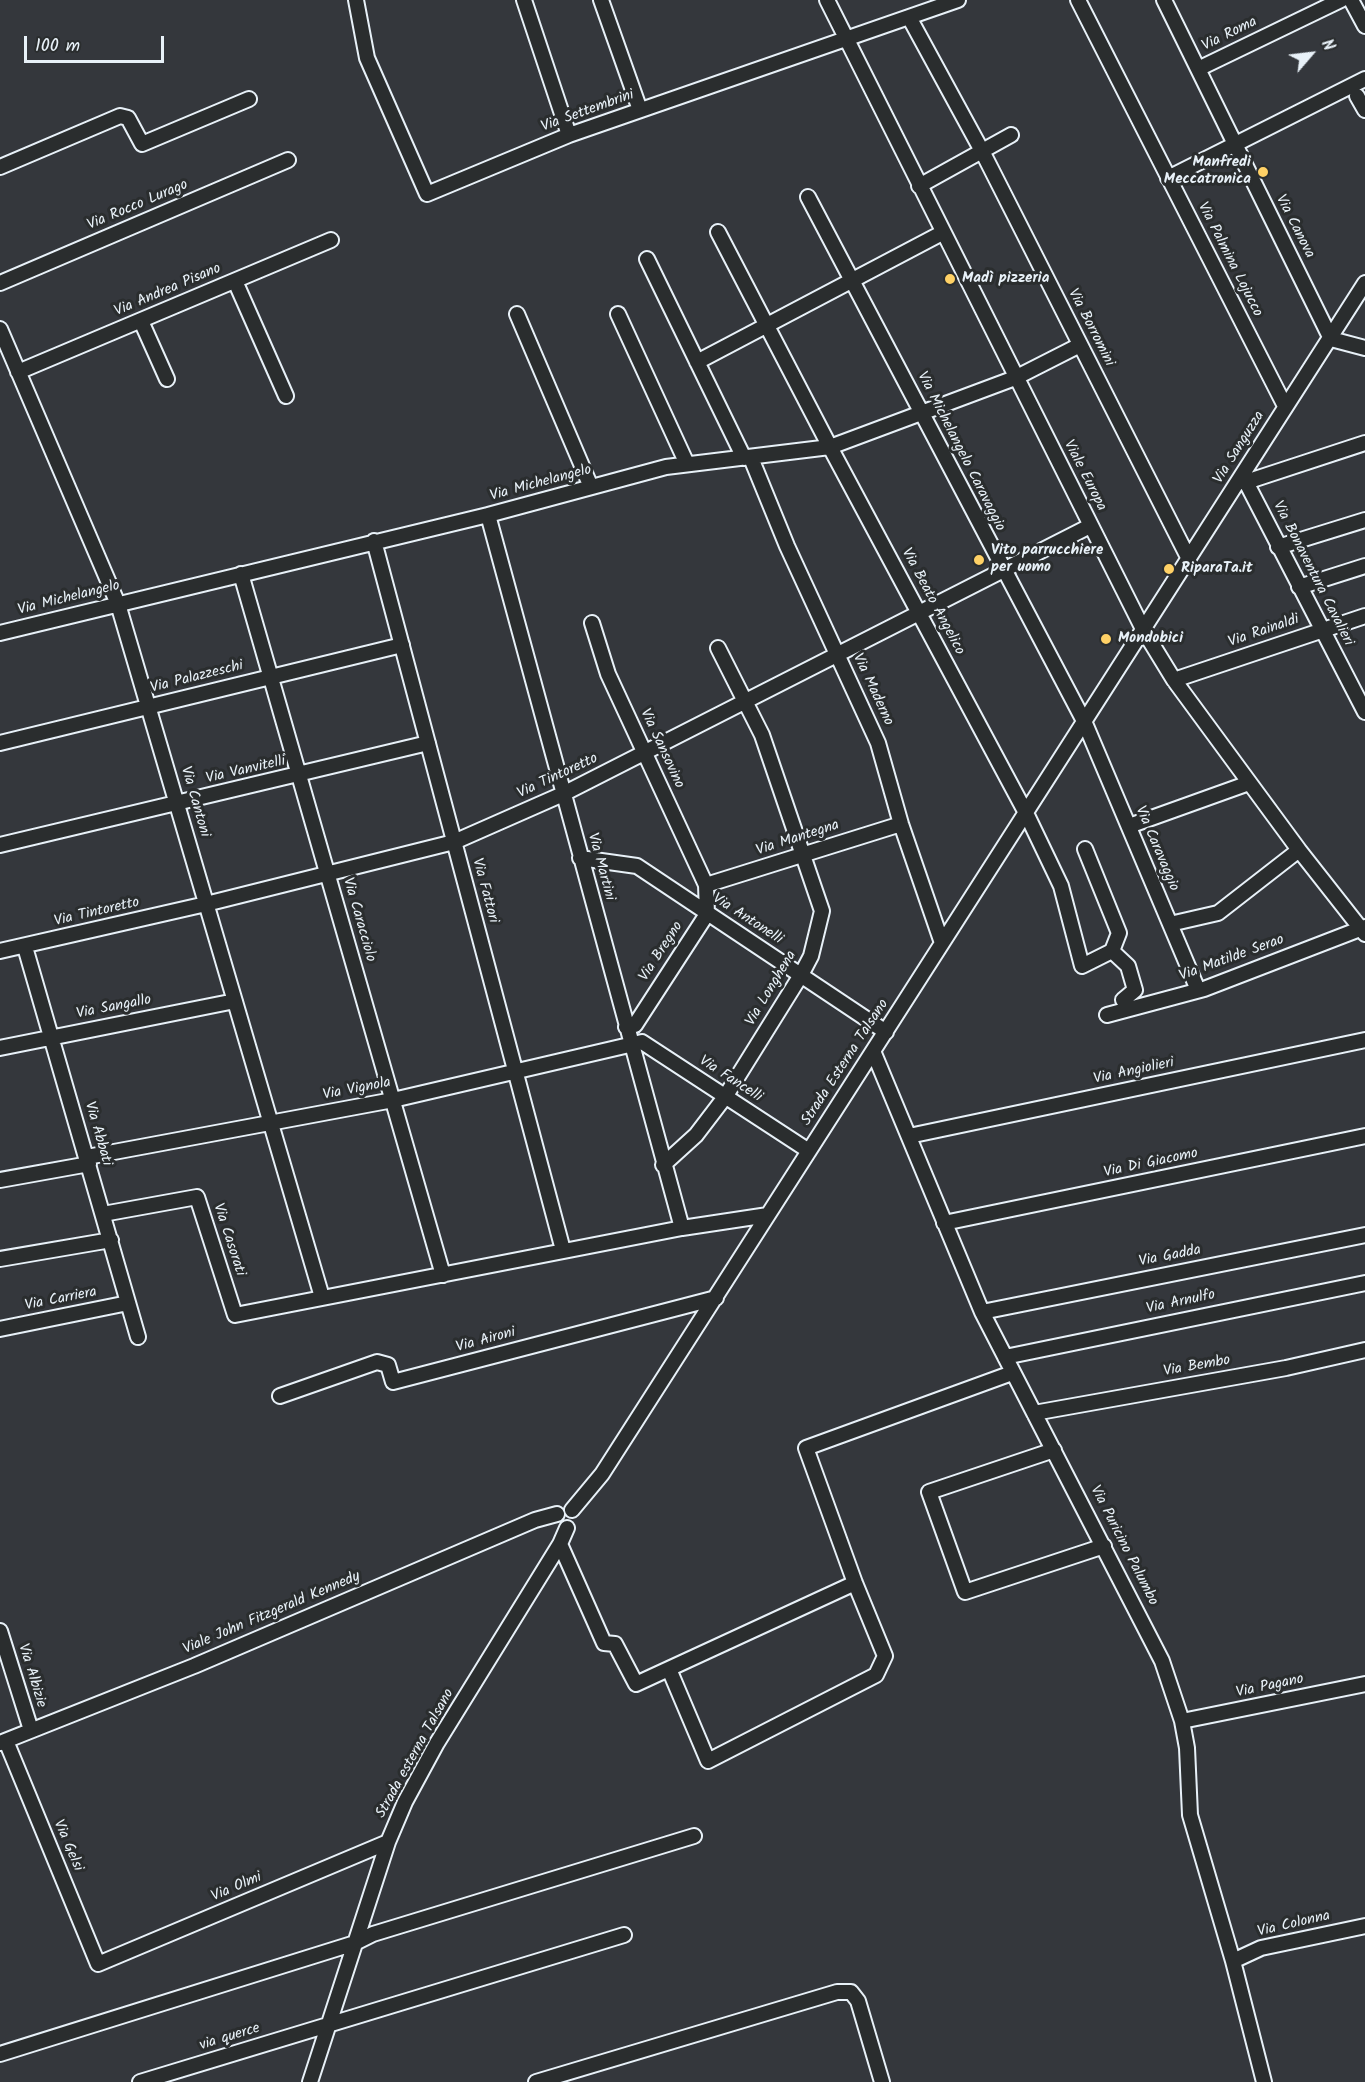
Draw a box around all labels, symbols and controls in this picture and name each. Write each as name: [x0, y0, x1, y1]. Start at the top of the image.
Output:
street label: Via Roma: [1199, 14, 1261, 56]
scale bar: [27, 24, 166, 62]
north arrow: [1281, 24, 1341, 84]
text: 100 m: [35, 32, 80, 61]
text: N: [1314, 35, 1341, 56]
street label: Via Settembrini: [539, 87, 637, 137]
place label: Manfredi Meccatronica: [1164, 154, 1251, 189]
marker: Manfredi Meccatronica: [1256, 165, 1270, 179]
street label: Via Rocco Lurago: [85, 177, 191, 235]
street label: Via Canova: [1270, 192, 1318, 262]
street label: Via Palmina Lojucco: [1192, 200, 1266, 320]
street label: Via Andrea Pisano: [112, 260, 224, 322]
place label: Madì pizzeria: [962, 270, 1049, 288]
marker: Madì pizzeria: [943, 272, 957, 286]
street label: Via Borromini: [1063, 286, 1117, 370]
street label: Via Michelangelo Caravaggio: [912, 369, 1008, 535]
street label: Via Sanguzza: [1211, 408, 1269, 488]
street label: Viale Europa: [1059, 438, 1109, 514]
street label: Via Michelangelo: [488, 462, 594, 506]
street label: Via Bonaventura Cavalieri: [1268, 499, 1356, 649]
place label: Vito parrucchiere per uomo: [991, 542, 1103, 577]
street label: Via Beato Angelico: [896, 546, 968, 658]
marker: Vito parrucchiere per uomo: [972, 553, 986, 567]
place label: RiparaTa.it: [1181, 560, 1253, 578]
marker: RiparaTa.it: [1162, 562, 1176, 576]
street label: Via Michelangelo: [16, 578, 122, 620]
street label: Via Rainaldi: [1226, 611, 1302, 653]
place label: Mondobici: [1118, 630, 1183, 648]
marker: Mondobici: [1099, 632, 1113, 646]
street label: Via Maderno: [847, 651, 897, 729]
street label: Via Palazzeschi: [149, 658, 245, 698]
street label: Via Sansovino: [635, 706, 687, 792]
street label: Via Tintoretto: [515, 750, 601, 804]
street label: Via Vanvitelli: [205, 753, 287, 789]
street label: Via Cantoni: [175, 765, 213, 839]
street label: Via Caravaggio: [1130, 804, 1182, 894]
street label: Via Mantegna: [754, 817, 842, 861]
street label: Via Martini: [582, 831, 618, 903]
street label: Via Fattori: [467, 857, 501, 925]
street label: Via Caracciolo: [337, 876, 379, 964]
street label: Via Antonelli: [709, 891, 785, 949]
street label: Via Tintoretto: [53, 894, 141, 932]
street label: Via Bregno: [636, 919, 688, 985]
street label: Via Matilde Serao: [1177, 932, 1287, 986]
street label: Via Longhena: [743, 948, 801, 1030]
street label: Via Sangallo: [75, 992, 153, 1024]
street label: Strada Esterna Talsano: [798, 996, 894, 1130]
street label: Via Fancelli: [695, 1053, 765, 1107]
street label: Via Angiolieri: [1092, 1055, 1176, 1089]
street label: Via Vignola: [322, 1075, 392, 1105]
street label: Via Abbati: [79, 1100, 115, 1168]
street label: Via Di Giacomo: [1102, 1145, 1200, 1183]
street label: Via Casorati: [208, 1201, 248, 1279]
street label: Via Gadda: [1137, 1242, 1203, 1272]
street label: Via Carriera: [24, 1284, 98, 1316]
street label: Via Arnulfo: [1145, 1287, 1217, 1319]
street label: Via Aironi: [454, 1324, 518, 1358]
street label: Via Bembo: [1162, 1352, 1232, 1382]
street label: Via Puricino Palumbo: [1085, 1483, 1161, 1609]
street label: Viale John Fitzgerald Kennedy: [181, 1568, 363, 1660]
street label: Via Albizie: [13, 1642, 49, 1710]
street label: Via Pagano: [1235, 1671, 1305, 1703]
street label: Strada esterna Talsano: [373, 1686, 459, 1822]
street label: Via Gelsi: [48, 1818, 86, 1874]
street label: Via Olmi: [209, 1869, 265, 1907]
street label: Via Colonna: [1256, 1908, 1332, 1942]
street label: via querce: [198, 2020, 262, 2056]

